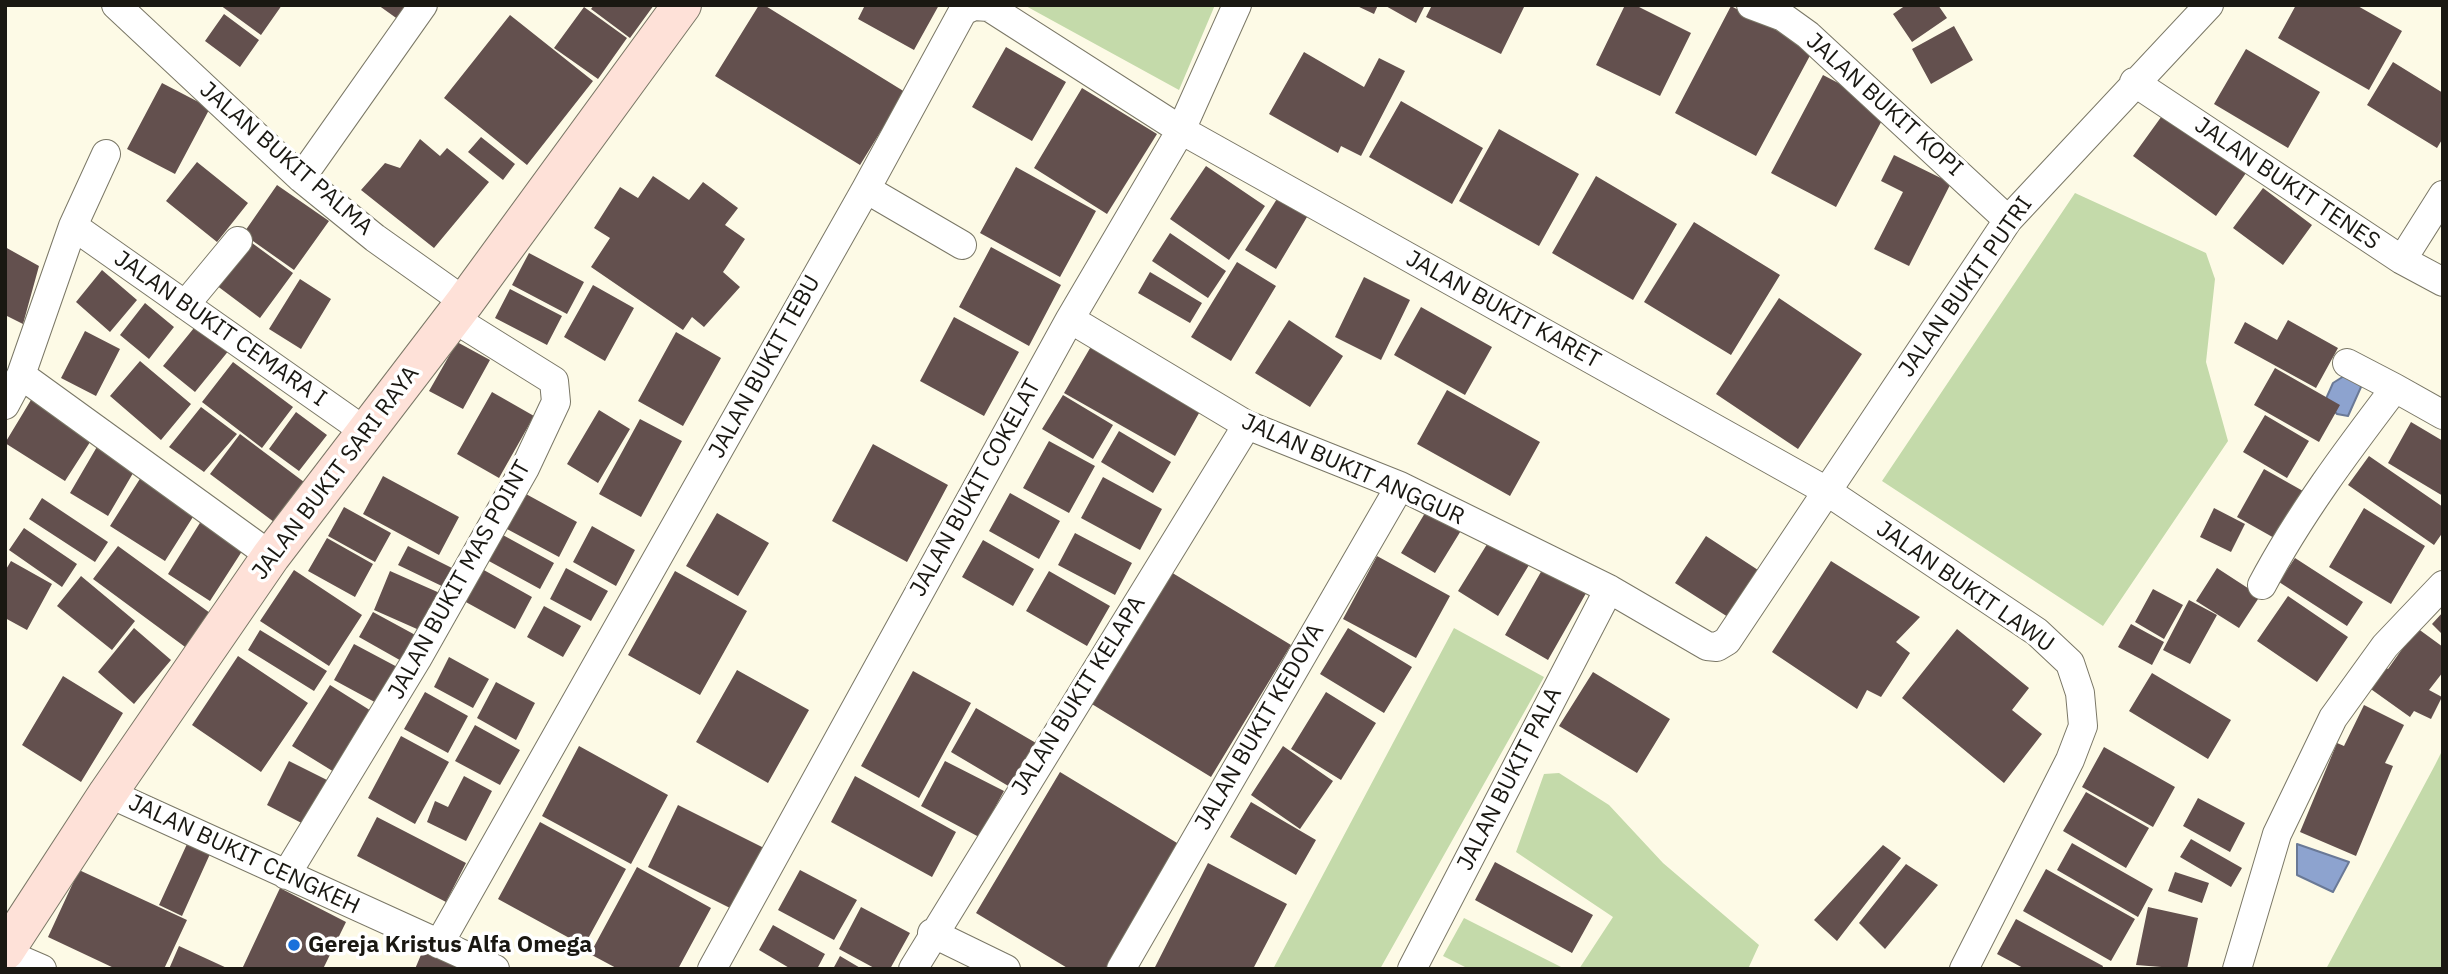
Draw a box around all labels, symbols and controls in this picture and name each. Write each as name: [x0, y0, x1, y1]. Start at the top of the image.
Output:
street label: JALAN BUKIT KOPI: [1800, 28, 1968, 182]
street label: JALAN BUKIT PALMA: [194, 76, 378, 242]
street label: JALAN BUKIT TENES: [2189, 112, 2385, 256]
street label: JALAN BUKIT PUTRI: [1893, 191, 2039, 383]
street label: JALAN BUKIT CEMARA I: [109, 245, 331, 413]
street label: JALAN BUKIT KARET: [1401, 245, 1605, 375]
street label: JALAN BUKIT TEBU: [703, 271, 827, 463]
street label: JALAN BUKIT SARI RAYA: [247, 361, 425, 585]
street label: JALAN BUKIT COKELAT: [905, 375, 1047, 601]
street label: JALAN BUKIT ANGGUR: [1237, 408, 1469, 532]
street label: JALAN BUKIT MAS POINT: [383, 456, 537, 704]
street label: JALAN BUKIT LAWU: [1871, 515, 2059, 659]
street label: JALAN BUKIT KELAPA: [1006, 591, 1152, 801]
street label: JALAN BUKIT KEDOYA: [1190, 619, 1330, 835]
street label: JALAN BUKIT PALA: [1452, 683, 1568, 875]
street label: JALAN BUKIT CENGKEH: [124, 789, 364, 921]
place label: Gereja Kristus Alfa Omega: [308, 931, 592, 959]
marker: Gereja Kristus Alfa Omega: [286, 937, 302, 953]

